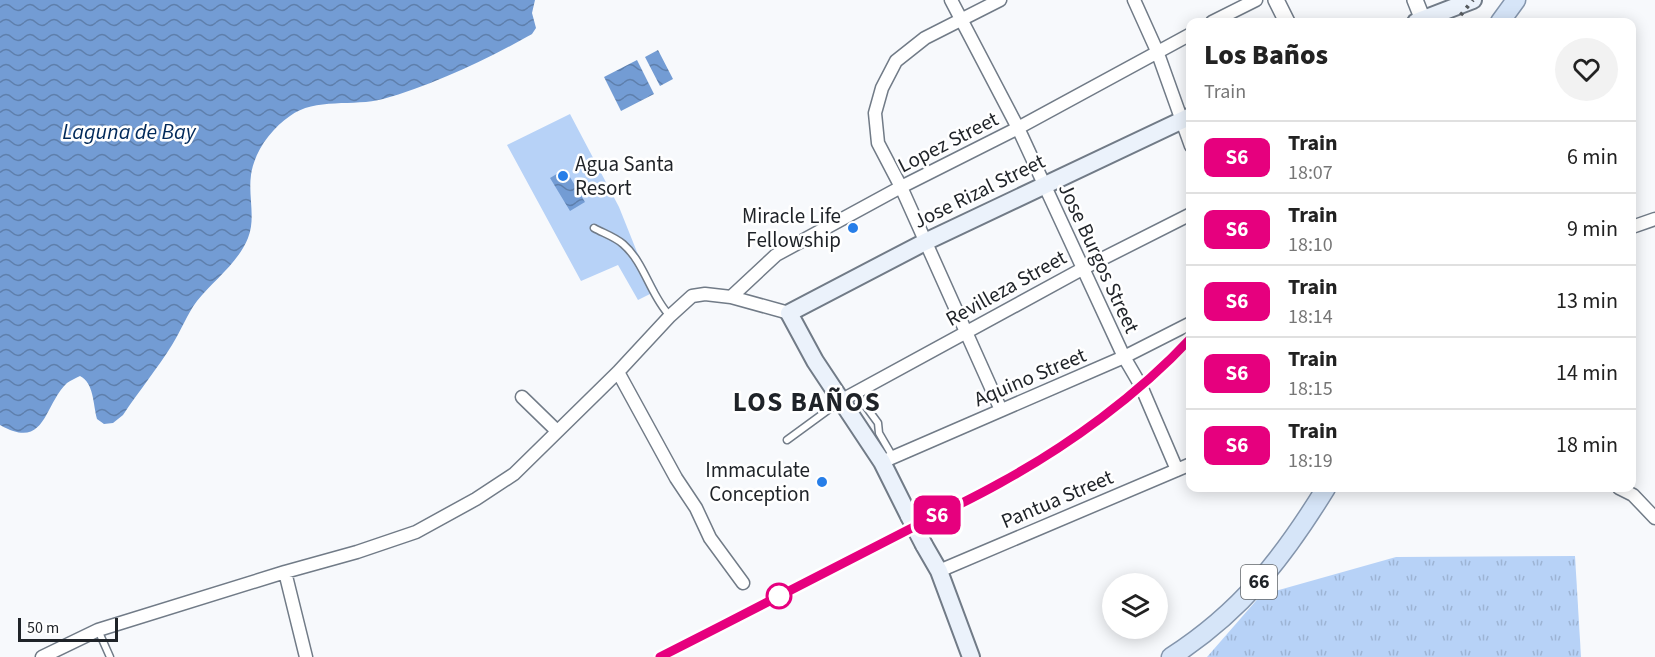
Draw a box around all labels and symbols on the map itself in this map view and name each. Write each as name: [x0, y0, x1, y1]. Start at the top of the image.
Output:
street label: Lopez Street: [893, 104, 1003, 180]
water label: Laguna de Bay: [62, 116, 197, 148]
street label: Jose Rizal Street: [908, 146, 1050, 236]
place label: Agua Santa Resort: [575, 149, 674, 203]
marker: Agua Santa Resort: [556, 169, 570, 183]
street label: Jose Burgos Street: [1051, 178, 1147, 338]
place label: Miracle Life Fellowship: [742, 201, 841, 255]
marker: Miracle Life Fellowship: [846, 221, 860, 235]
street label: Revilleza Street: [940, 242, 1072, 334]
street label: Aquino Street: [969, 340, 1091, 414]
district label: LOS BAÑOS: [733, 383, 881, 422]
place label: Immaculate Conception: [705, 455, 810, 509]
street label: Pantua Street: [996, 462, 1118, 536]
marker: Immaculate Conception: [815, 475, 829, 489]
line badge: S6: [910, 496, 964, 534]
road number: 66: [1241, 565, 1277, 599]
unlabelled marker: [766, 583, 792, 609]
scale bar: [18, 615, 118, 642]

